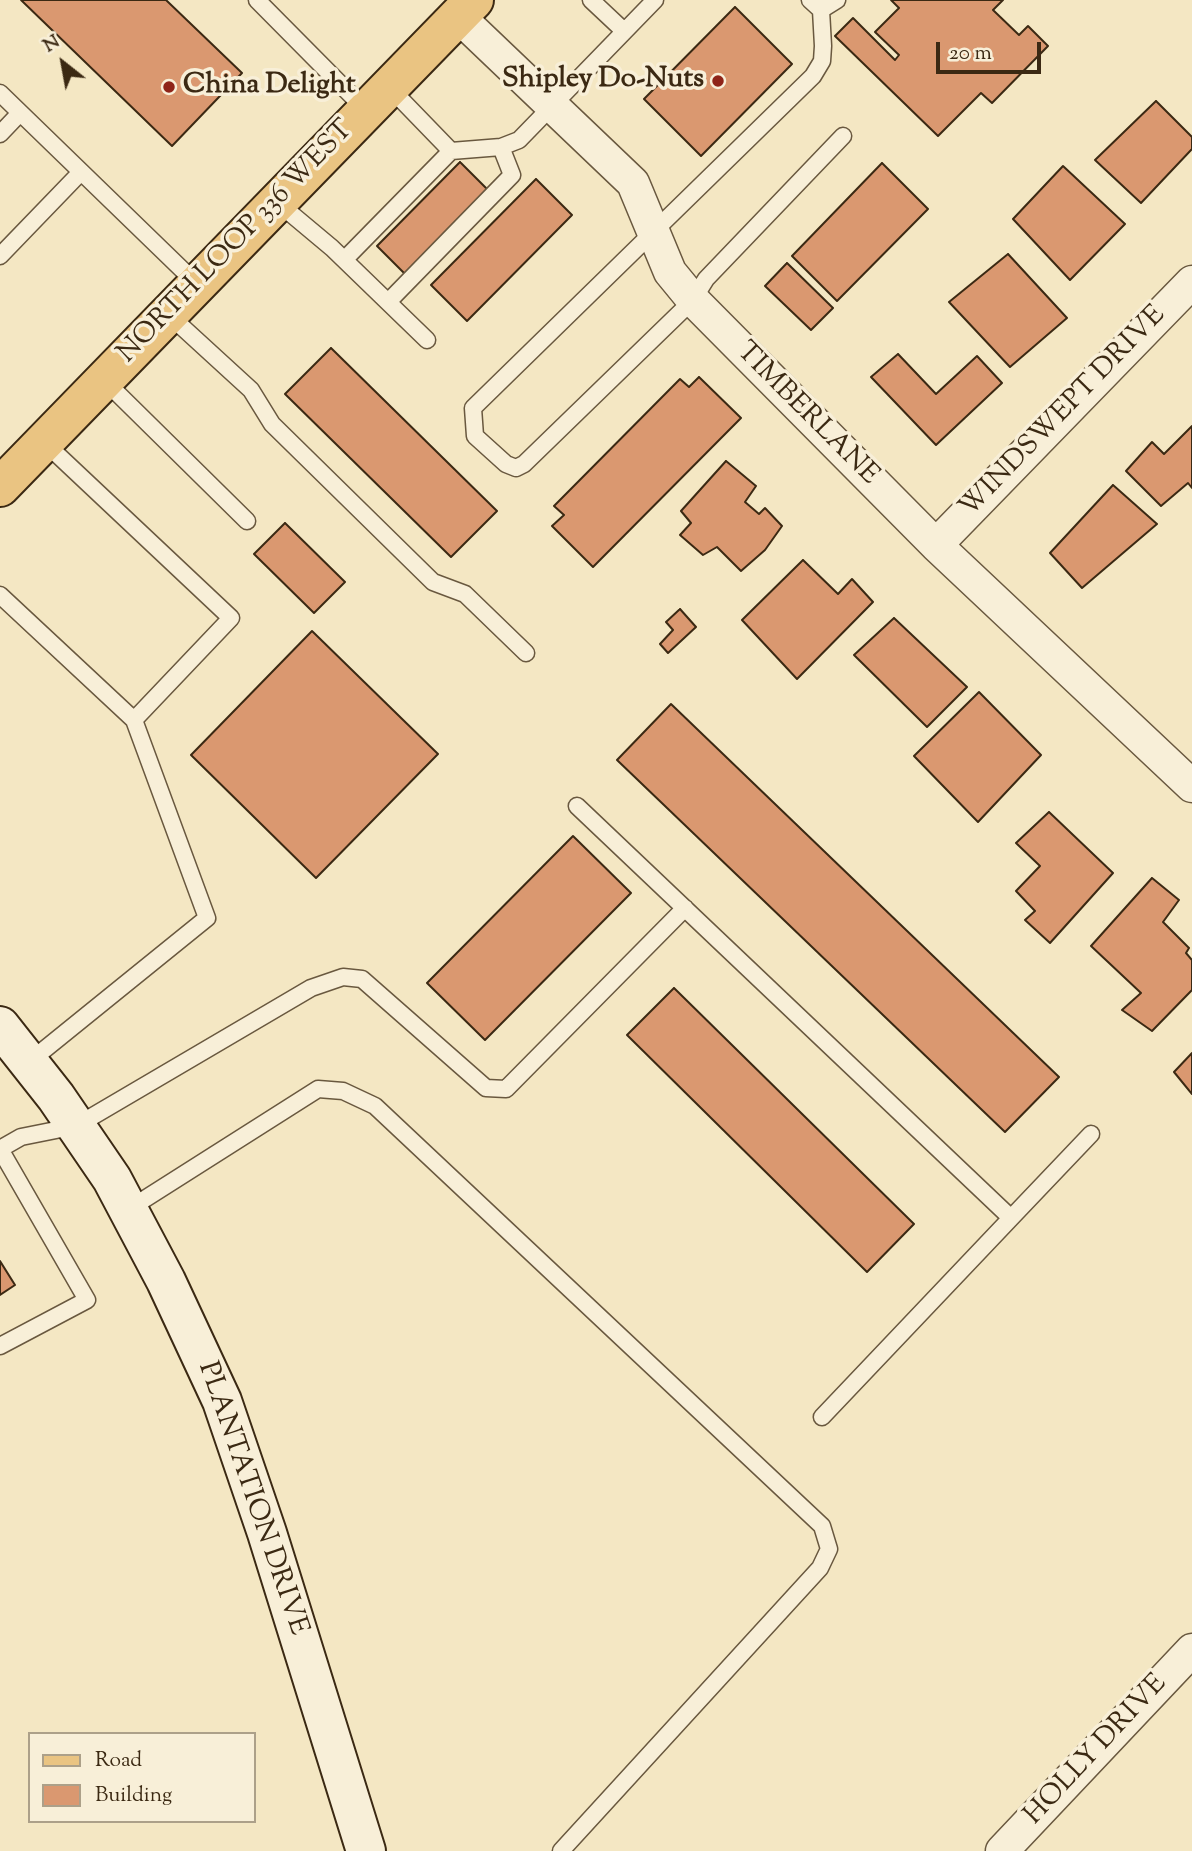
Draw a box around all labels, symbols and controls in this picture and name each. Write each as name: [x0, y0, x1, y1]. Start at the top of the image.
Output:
north arrow: [28, 28, 98, 98]
scale bar: [940, 28, 1045, 72]
text: N: [38, 29, 65, 60]
text: 20 m: [949, 39, 992, 69]
place label: Shipley Do-Nuts: [502, 64, 704, 98]
place label: China Delight: [183, 70, 356, 104]
marker: Shipley Do-Nuts: [710, 73, 726, 89]
marker: China Delight: [161, 79, 177, 95]
street label: NORTH LOOP 336 WEST: [112, 115, 362, 371]
street label: WINDSWEPT DRIVE: [954, 300, 1174, 526]
street label: TIMBERLANE: [728, 337, 884, 493]
street label: PLANTATION DRIVE: [188, 1358, 314, 1640]
street label: HOLLY DRIVE: [1019, 1669, 1175, 1833]
legend: [28, 1732, 256, 1823]
text: Road: [95, 1746, 142, 1776]
text: Building: [95, 1781, 172, 1811]

